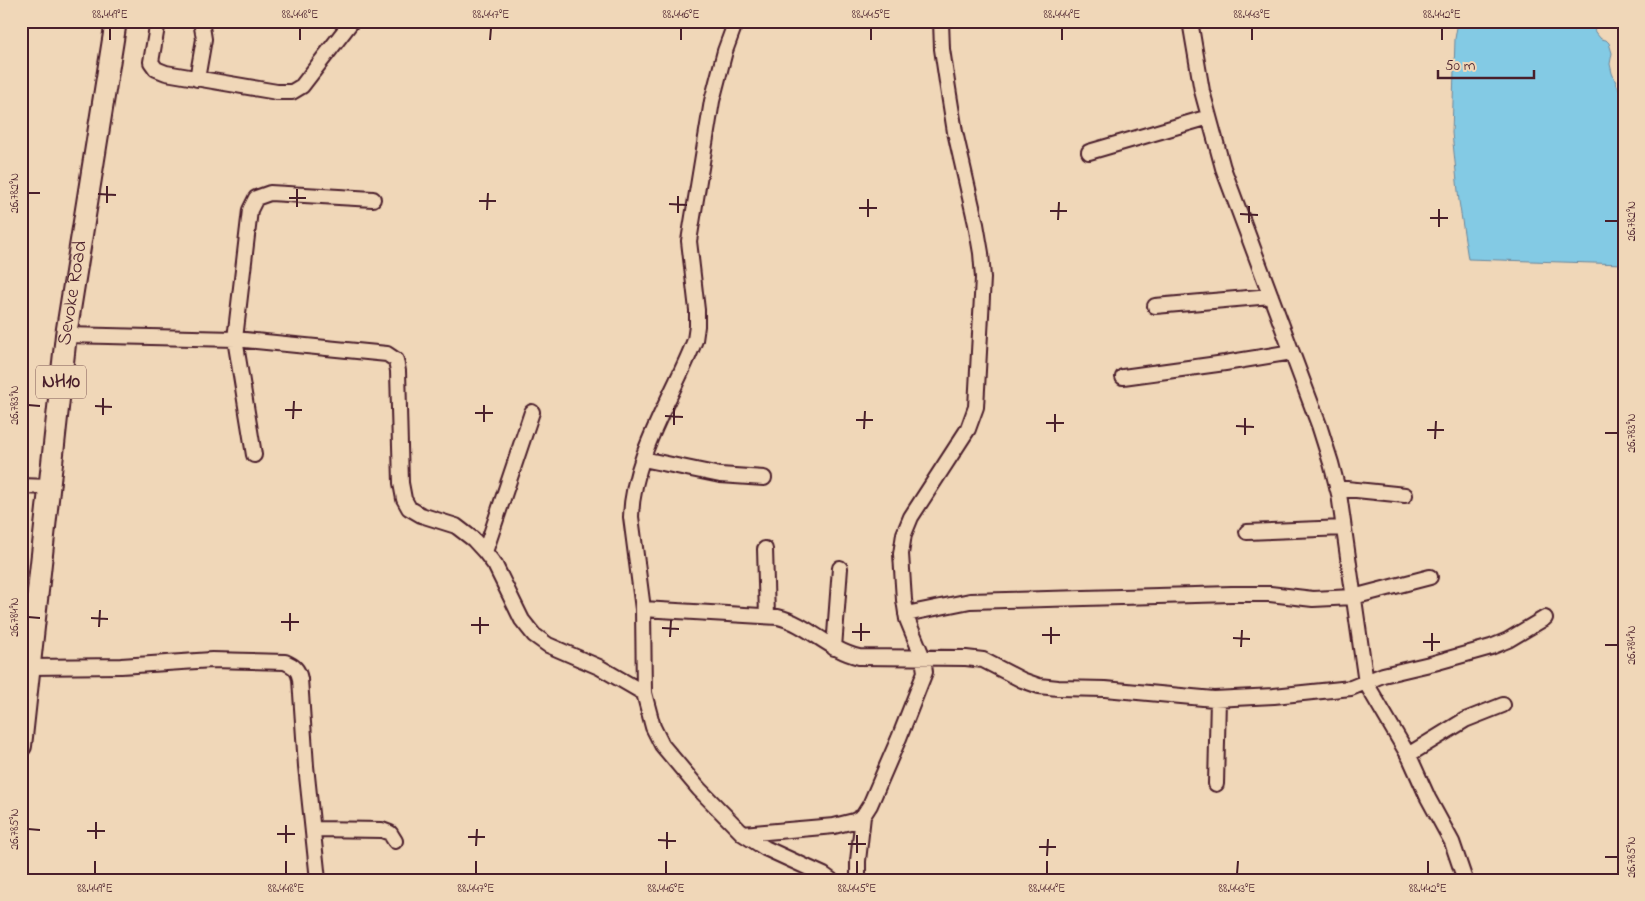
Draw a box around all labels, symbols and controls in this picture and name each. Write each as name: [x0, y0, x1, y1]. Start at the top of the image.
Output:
text: 88.449°E: [92, 6, 128, 24]
text: 88.448°E: [282, 6, 318, 24]
text: 88.447°E: [473, 6, 509, 24]
text: 88.446°E: [662, 6, 700, 24]
text: 88.445°E: [852, 6, 890, 24]
text: 88.444°E: [1044, 6, 1080, 24]
text: 88.443°E: [1234, 6, 1270, 24]
text: 88.442°E: [1423, 6, 1461, 24]
scale bar: [1438, 48, 1534, 80]
text: 50 m: [1445, 55, 1476, 77]
text: 26.782°N: [6, 173, 24, 213]
text: 26.782°N: [1623, 201, 1641, 241]
street label: Sevoke Road: [50, 239, 95, 347]
road number: NH10: [36, 366, 86, 398]
text: 26.783°N: [6, 385, 24, 425]
text: 26.783°N: [1623, 413, 1641, 453]
text: 26.784°N: [6, 597, 24, 637]
text: 26.784°N: [1623, 625, 1641, 665]
text: 26.785°N: [6, 808, 24, 850]
text: 26.785°N: [1623, 836, 1641, 878]
text: 88.449°E: [77, 880, 113, 898]
text: 88.448°E: [268, 880, 304, 898]
text: 88.447°E: [458, 880, 494, 898]
text: 88.446°E: [647, 880, 685, 898]
text: 88.445°E: [838, 880, 876, 898]
text: 88.444°E: [1029, 880, 1065, 898]
text: 88.443°E: [1219, 880, 1255, 898]
text: 88.442°E: [1409, 880, 1447, 898]

